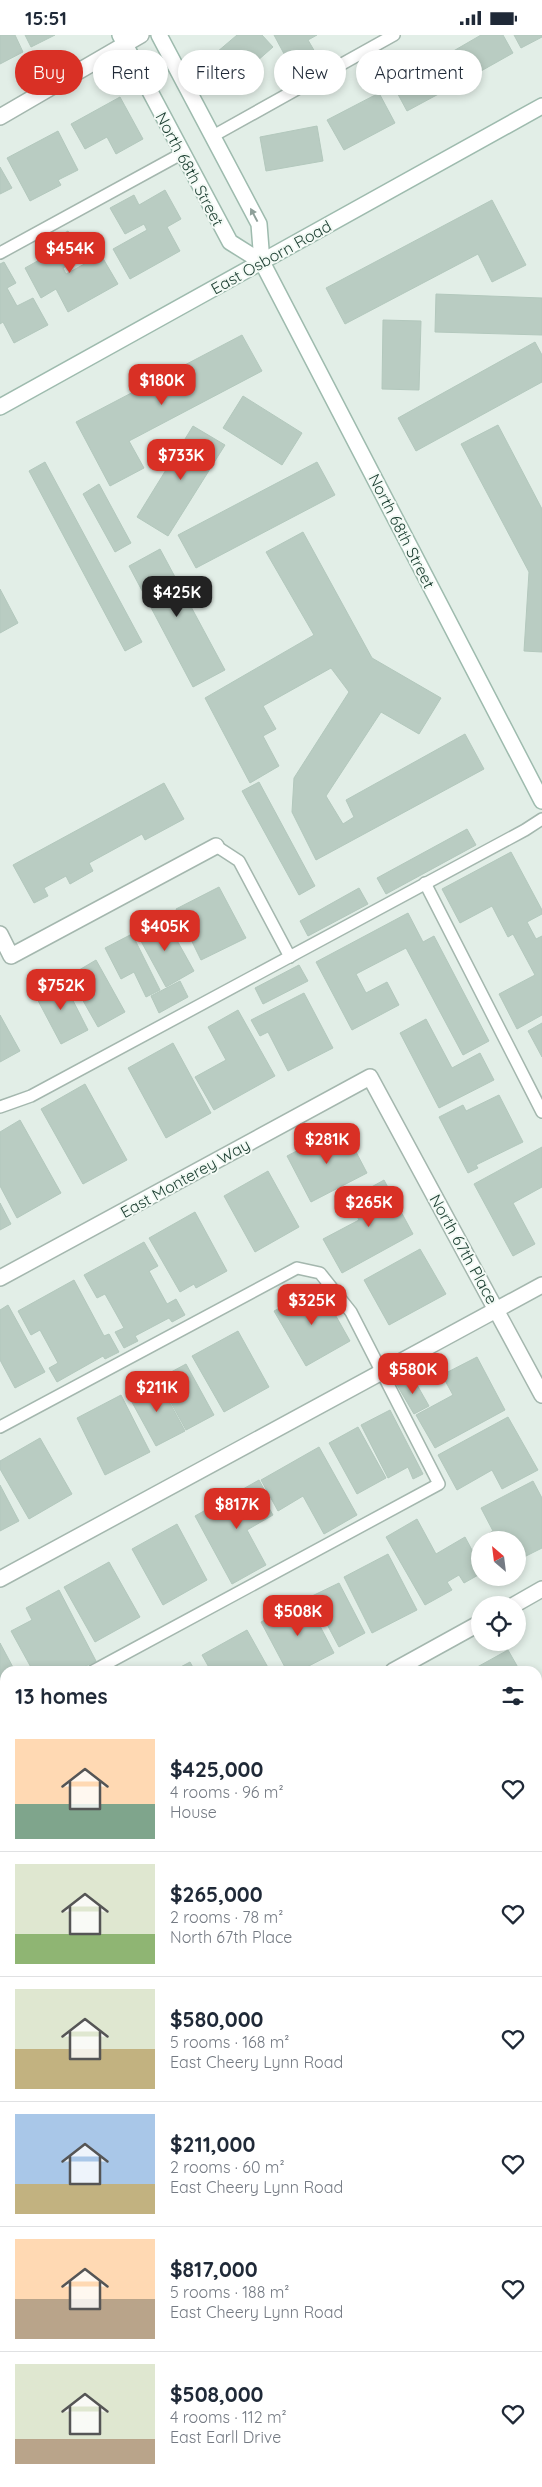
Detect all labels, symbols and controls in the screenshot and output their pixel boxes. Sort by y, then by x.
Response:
text: 15:51 [25,6,67,30]
chip: Buy [15,50,83,95]
chip: Rent [93,50,168,95]
chip: Filters [178,50,264,95]
chip: New [274,50,346,95]
chip: Apartment [356,50,482,95]
street label: North 68th Street [152,109,228,229]
one-way arrow [250,207,258,222]
street label: East Osborn Road [207,216,335,298]
pin: $454K [35,231,105,274]
text: $454K [46,238,94,258]
pin: $180K [127,363,197,406]
text: $180K [140,370,184,390]
pin: $733K [146,439,216,481]
text: $733K [158,445,204,465]
street label: North 68th Street [364,470,440,592]
pin: $425K [142,575,212,618]
text: $425K [153,582,201,602]
pin: $405K [130,909,200,952]
text: $405K [141,916,189,936]
pin: $752K [26,969,96,1011]
text: $752K [37,975,85,995]
pin: $281K [292,1123,362,1165]
text: $281K [305,1129,349,1149]
street label: East Monterey Way [117,1134,253,1222]
pin: $265K [334,1185,404,1228]
street label: North 67th Place [426,1191,502,1307]
text: $265K [345,1192,393,1212]
pin: $325K [277,1283,347,1326]
text: $325K [289,1290,335,1310]
pin: $580K [378,1353,448,1395]
text: $580K [389,1359,437,1379]
pin: $211K [122,1371,192,1413]
text: $211K [136,1377,178,1397]
pin: $817K [202,1487,272,1530]
text: $817K [215,1494,259,1514]
north arrow [471,1531,526,1586]
map controls [471,1531,526,1651]
pin: $508K [263,1595,333,1637]
button: locate [471,1596,526,1651]
text: $508K [274,1601,322,1621]
icon: filters [499,1682,527,1710]
text: 13 homes [15,1683,108,1709]
text: $425,000 [170,1756,263,1782]
icon: home [55,1759,115,1819]
icon: heart [499,1775,527,1803]
text: 4 rooms · 96 m² [170,1782,283,1802]
text: House [170,1802,217,1822]
text: $265,000 [170,1881,263,1907]
icon: home [55,1884,115,1944]
icon: heart [499,1900,527,1928]
text: 2 rooms · 78 m² [170,1907,283,1927]
text: North 67th Place [170,1927,292,1947]
text: $580,000 [170,2006,264,2032]
icon: home [55,2009,115,2069]
icon: heart [499,2025,527,2053]
text: 5 rooms · 168 m² [170,2032,289,2052]
text: East Cheery Lynn Road [170,2052,343,2072]
text: $211,000 [170,2131,255,2157]
icon: home [55,2134,115,2194]
icon: heart [499,2150,527,2178]
text: 2 rooms · 60 m² [170,2157,284,2177]
text: East Cheery Lynn Road [170,2177,343,2197]
text: $817,000 [170,2256,258,2282]
icon: home [55,2259,115,2319]
icon: heart [499,2275,527,2303]
text: 5 rooms · 188 m² [170,2282,289,2302]
text: East Cheery Lynn Road [170,2302,343,2322]
text: $508,000 [170,2381,264,2407]
icon: home [55,2384,115,2444]
icon: heart [499,2400,527,2428]
text: 4 rooms · 112 m² [170,2407,287,2427]
text: East Earll Drive [170,2427,281,2447]

